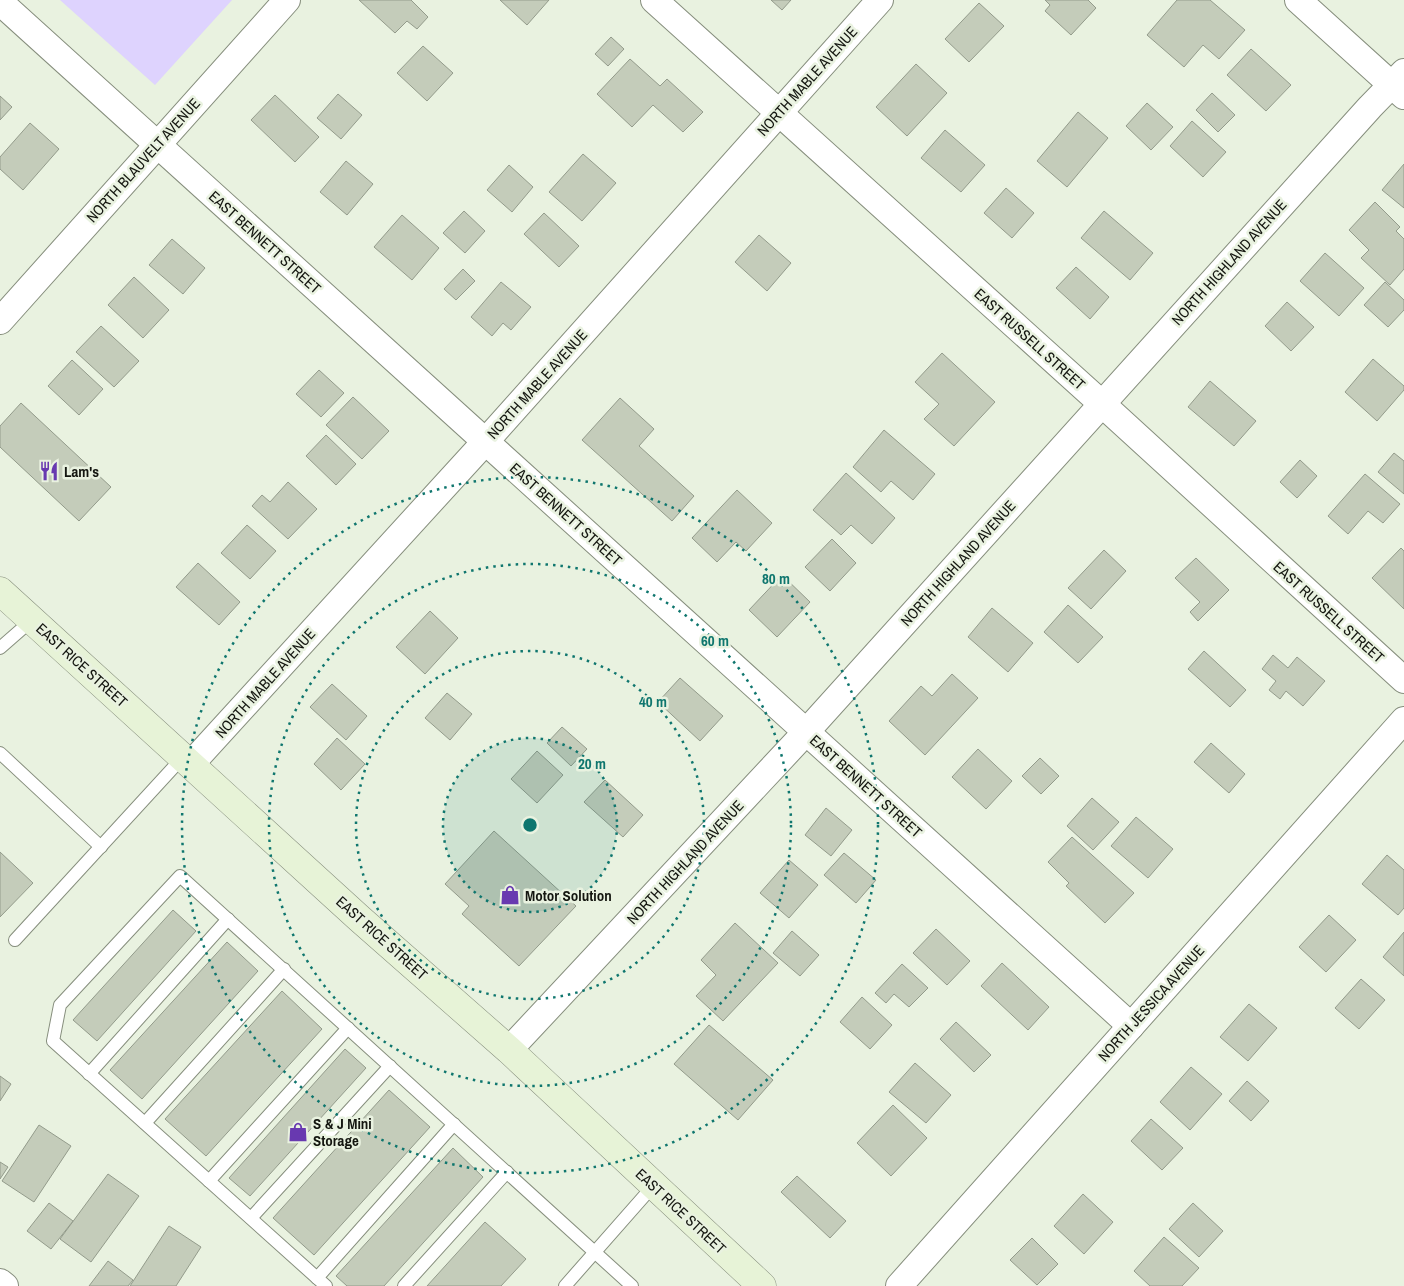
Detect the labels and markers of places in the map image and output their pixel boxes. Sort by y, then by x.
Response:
restaurant icon: Lam's [38,460,60,482]
place label: Lam's [64,461,99,482]
centre of rings [521,816,539,834]
shop icon: Motor Solution [499,884,521,906]
place label: Motor Solution [525,885,612,906]
place label: S & J Mini Storage [313,1113,372,1151]
shop icon: S & J Mini Storage [287,1121,309,1143]

